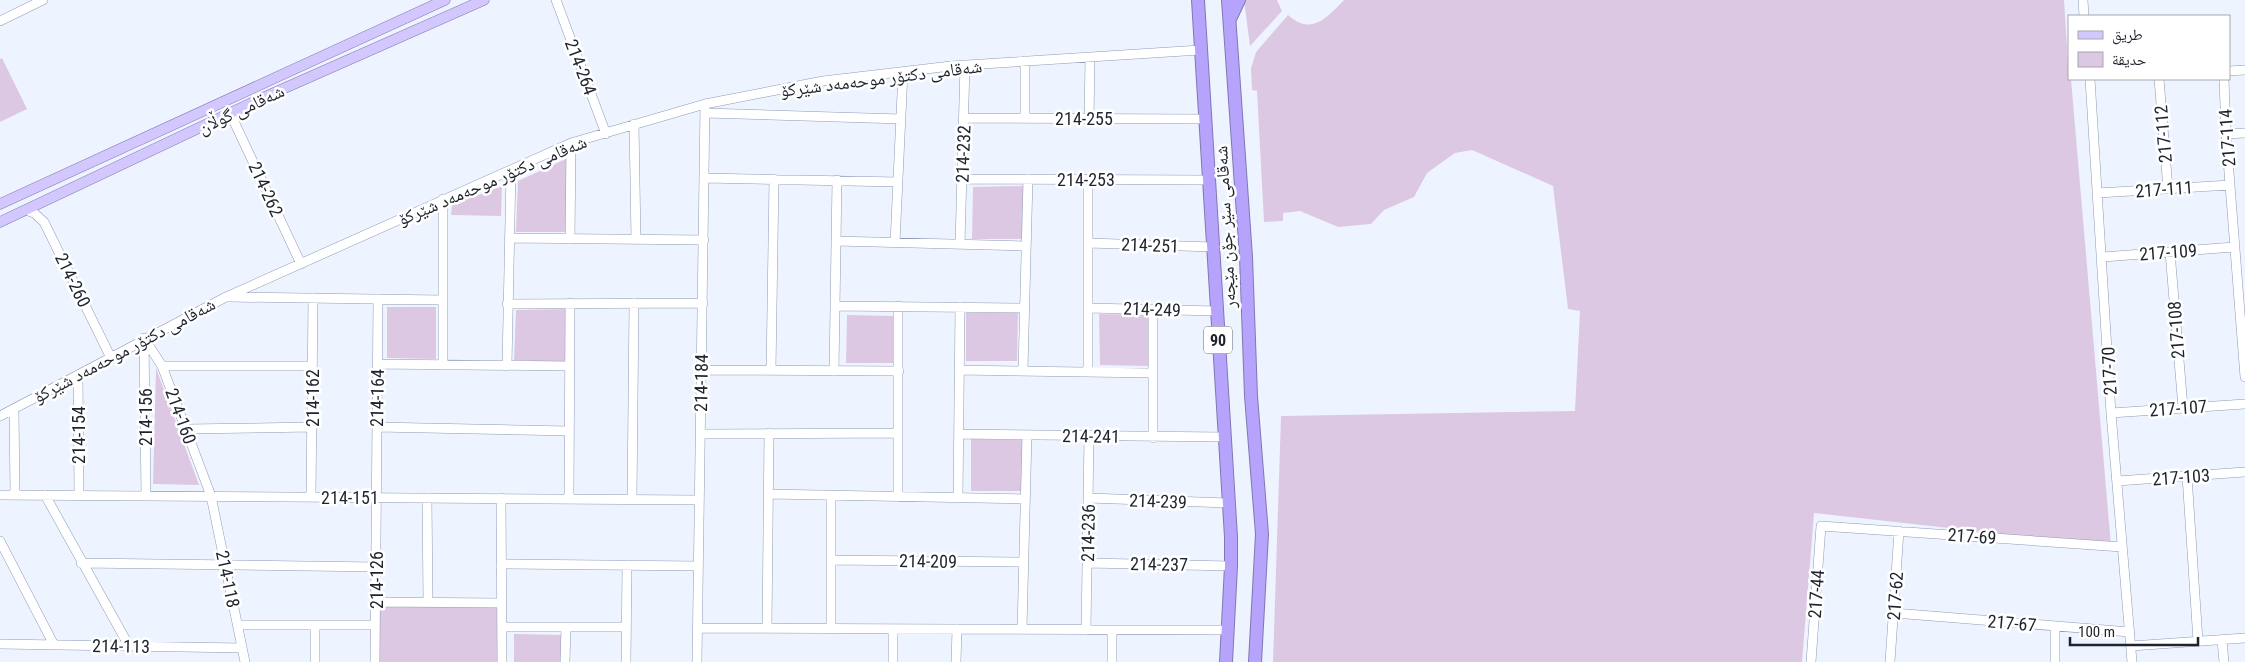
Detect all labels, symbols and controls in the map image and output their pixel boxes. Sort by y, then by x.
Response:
legend [2068,15,2230,80]
text: طريق [2112,26,2143,45]
street label: 214-264 [561,36,601,98]
text: حديقة [2112,51,2147,69]
street label: شەقامی دکتۆر موحەمەد شێرکۆ [779,55,983,102]
street label: شەقامی گوڵان [194,79,288,139]
street label: 217-112 [2150,104,2176,164]
street label: 214-255 [1055,108,1113,129]
street label: 217-114 [2215,108,2239,168]
street label: 214-232 [951,125,975,183]
street label: شەقامی دکتۆر موحەمەد شێرکۆ [394,131,590,230]
street label: شەقامی سێر جۆن مێجەر [1210,145,1241,310]
street label: 214-262 [244,158,288,220]
street label: 214-253 [1057,169,1115,190]
street label: 217-111 [2134,177,2194,201]
street label: 214-251 [1121,233,1179,257]
street label: 217-109 [2138,240,2198,264]
street label: 214-260 [51,249,95,311]
street label: شەقامی دکتۆر موحەمەد شێرکۆ [29,293,219,408]
street label: 214-249 [1123,297,1181,321]
street label: 217-108 [2164,300,2188,360]
road number: 90 [1204,326,1232,354]
street label: 217-70 [2097,346,2121,396]
street label: 214-184 [690,354,712,412]
street label: 214-162 [302,369,323,427]
street label: 214-164 [366,369,388,427]
street label: 214-160 [161,385,201,447]
street label: 214-156 [135,388,156,446]
street label: 217-107 [2148,396,2208,420]
street label: 214-154 [68,406,89,464]
street label: 214-241 [1062,425,1120,447]
street label: 217-103 [2151,465,2211,489]
street label: 214-151 [321,487,379,508]
street label: 214-239 [1129,489,1187,513]
street label: 214-236 [1077,504,1099,562]
street label: 217-69 [1947,524,1997,548]
street label: 214-118 [212,549,244,609]
street label: 214-209 [899,550,957,572]
street label: 214-126 [366,551,387,609]
street label: 214-237 [1130,553,1188,575]
street label: 217-44 [1804,569,1828,619]
street label: 217-62 [1883,571,1907,621]
street label: 217-67 [1987,610,2037,636]
scale bar [2070,614,2198,646]
text: 100 m [2078,623,2115,641]
street label: 214-113 [92,635,150,657]

